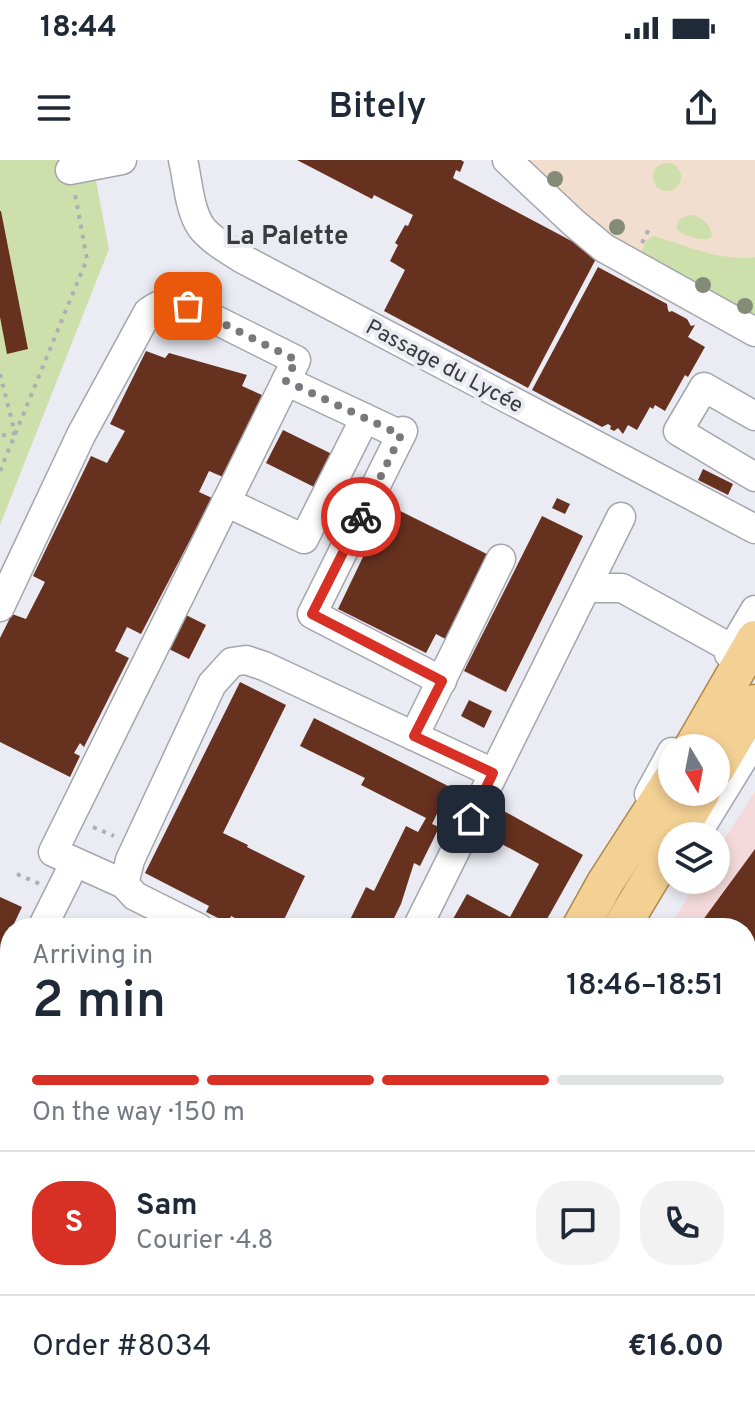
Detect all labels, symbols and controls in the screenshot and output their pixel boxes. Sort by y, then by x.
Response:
text: 18:44 [40,10,117,47]
text: Bitely [329,85,426,131]
icon: menu [32,86,76,130]
icon: share [679,86,723,130]
district label: La Palette [225,221,349,254]
pin [154,272,222,340]
icon: bag [166,284,210,328]
street label: Passage du Lycée [361,314,527,420]
courier [321,477,401,557]
icon: bike [339,495,383,539]
north arrow [658,734,730,806]
map controls [658,734,730,894]
pin [437,785,505,853]
icon: home [449,797,493,841]
button: layers [658,822,730,894]
text: Arriving in [32,940,153,973]
text: 18:46–18:51 [566,968,724,1005]
text: 2 min [32,970,166,1036]
text: On the way · 150 m [32,1097,245,1130]
button: chat [536,1181,620,1265]
button: phone [640,1181,724,1265]
text: Sam [136,1188,198,1225]
text: S [65,1205,83,1242]
text: Courier · 4.8 [136,1225,273,1258]
text: Order #8034 [32,1329,211,1366]
text: €16.00 [628,1329,724,1366]

